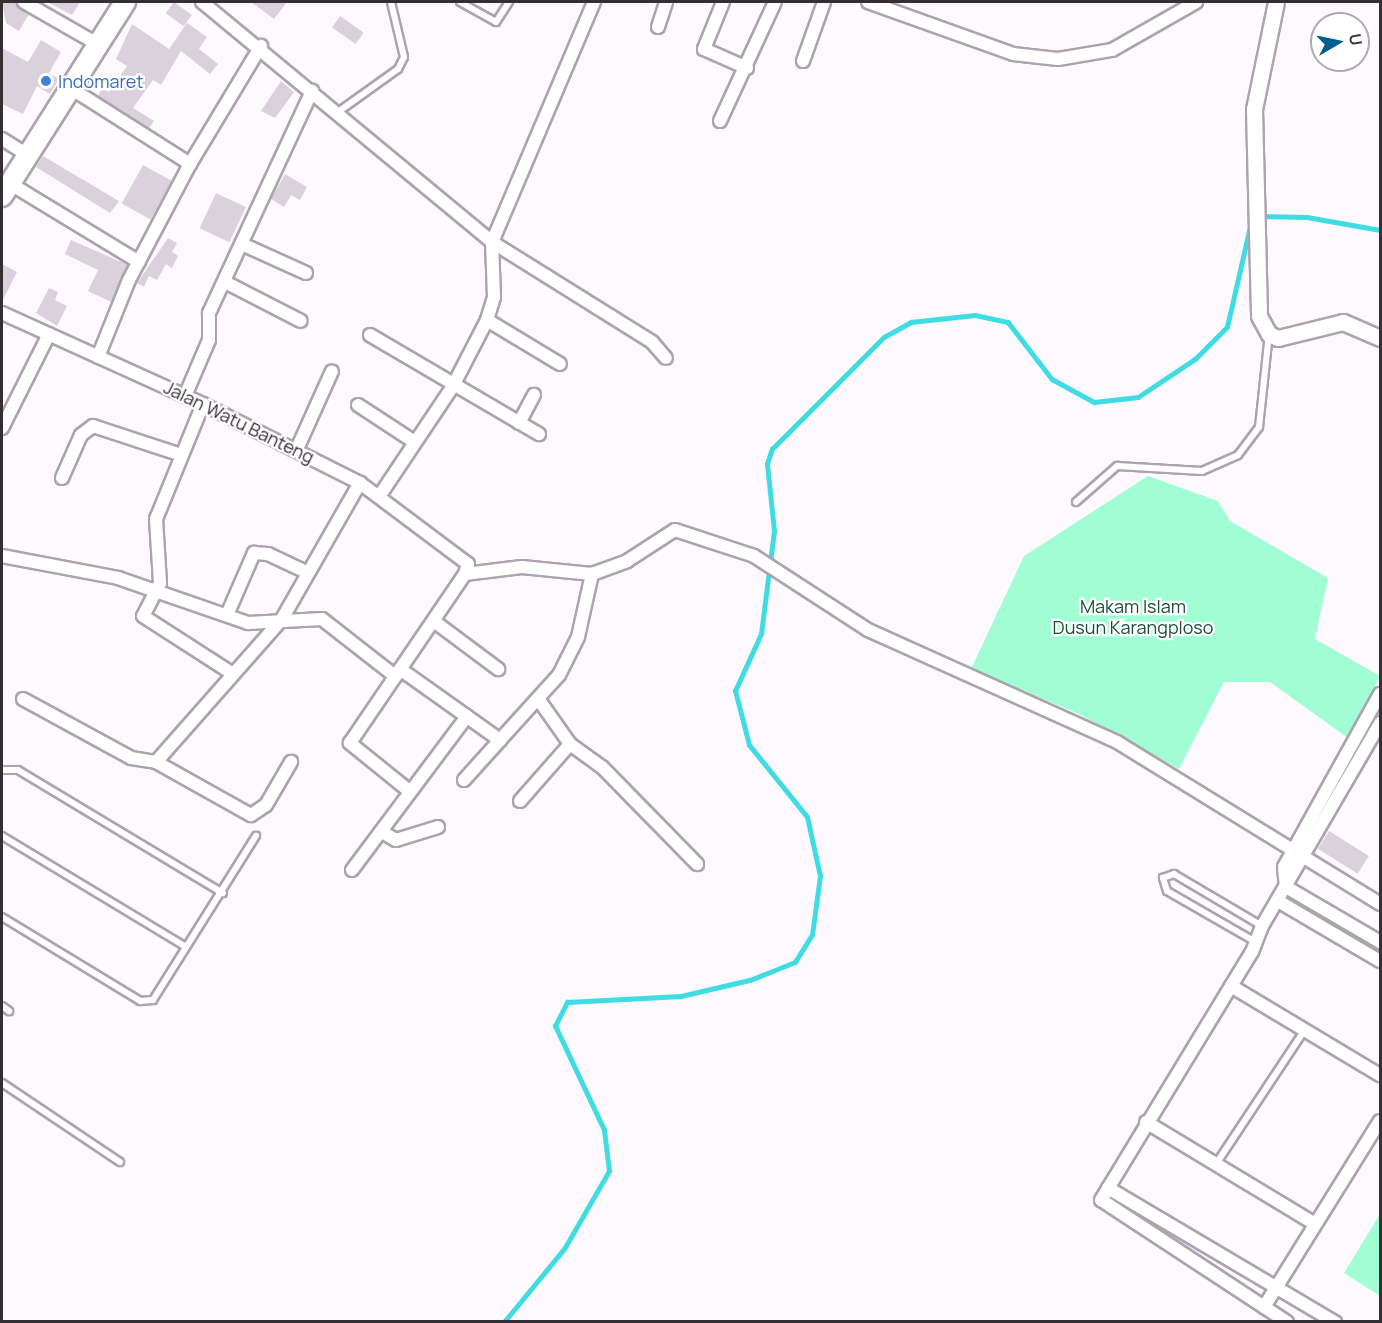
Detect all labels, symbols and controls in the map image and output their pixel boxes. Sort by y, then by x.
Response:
north arrow [1310,12,1370,72]
text: U [1344,32,1368,47]
place label: Indomaret [58,70,143,92]
marker: Indomaret [39,74,53,88]
street label: Jalan Watu Banteng [160,376,318,468]
park label: Makam Islam Dusun Karangploso [1053,596,1213,638]

